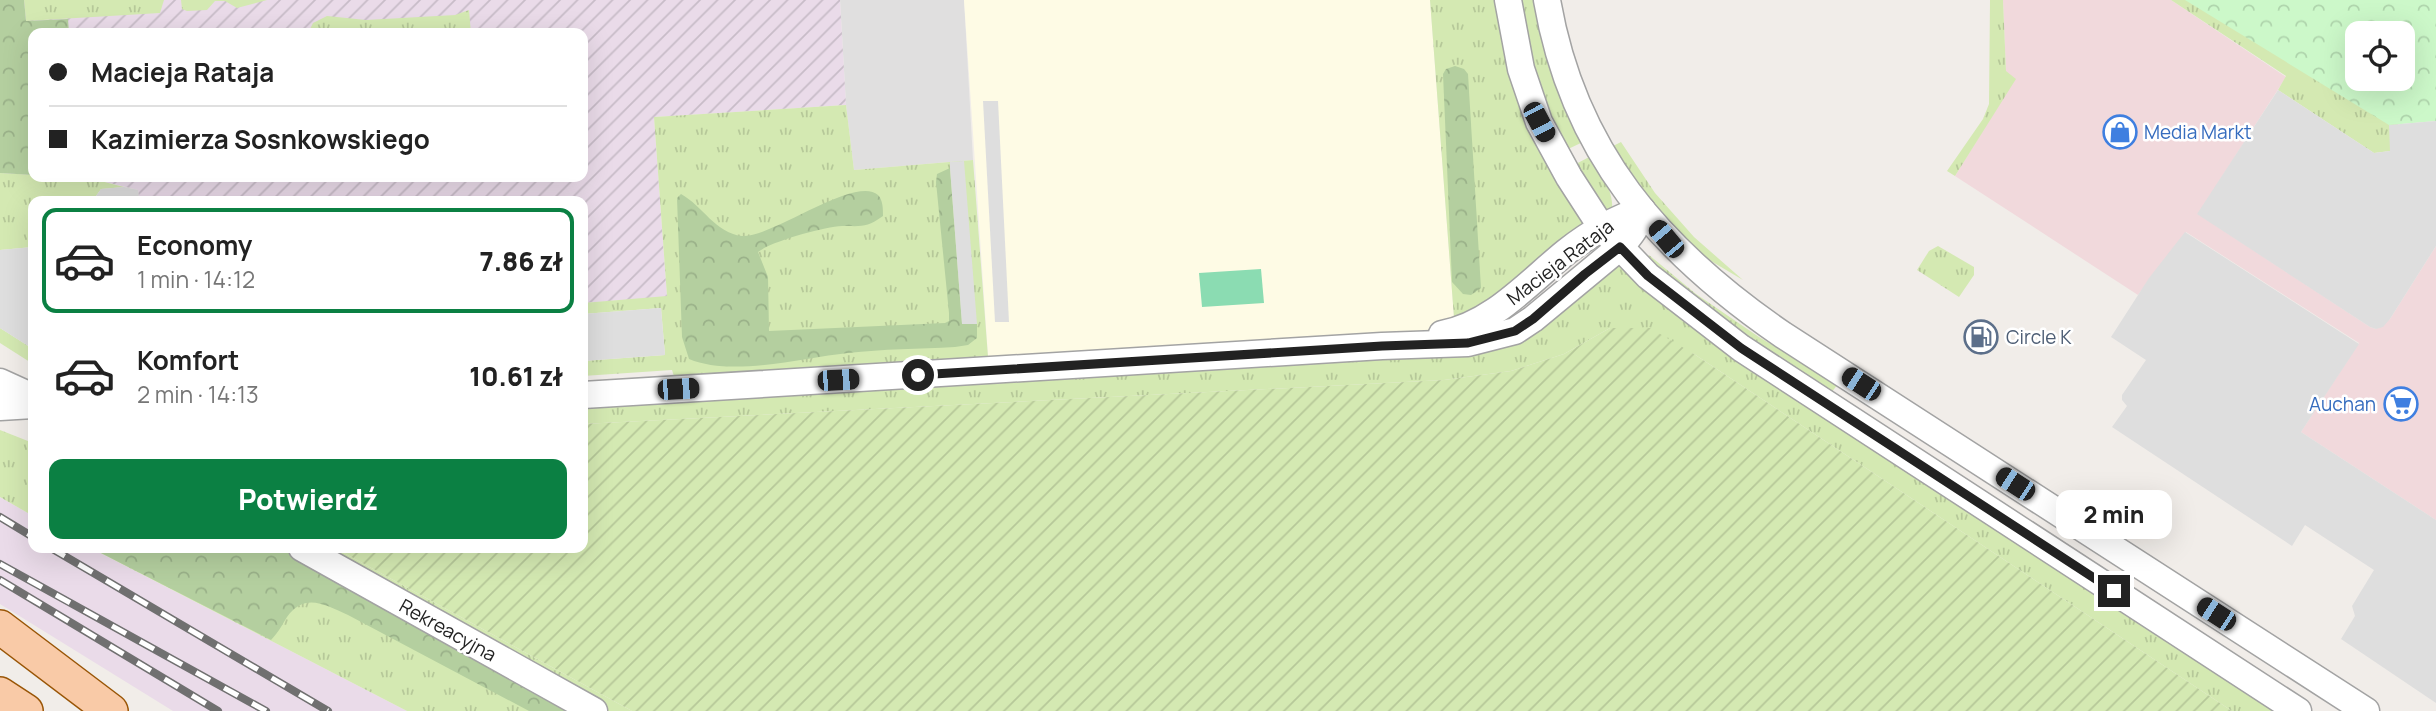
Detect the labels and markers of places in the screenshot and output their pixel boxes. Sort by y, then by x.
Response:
shop icon: Media Markt [2101,113,2139,151]
place label: Media Markt [2144,119,2252,145]
fuel station icon: Circle K [1962,318,2000,356]
place label: Circle K [2006,324,2072,350]
supermarket icon: Auchan [2382,385,2420,423]
place label: Auchan [2309,391,2376,417]

